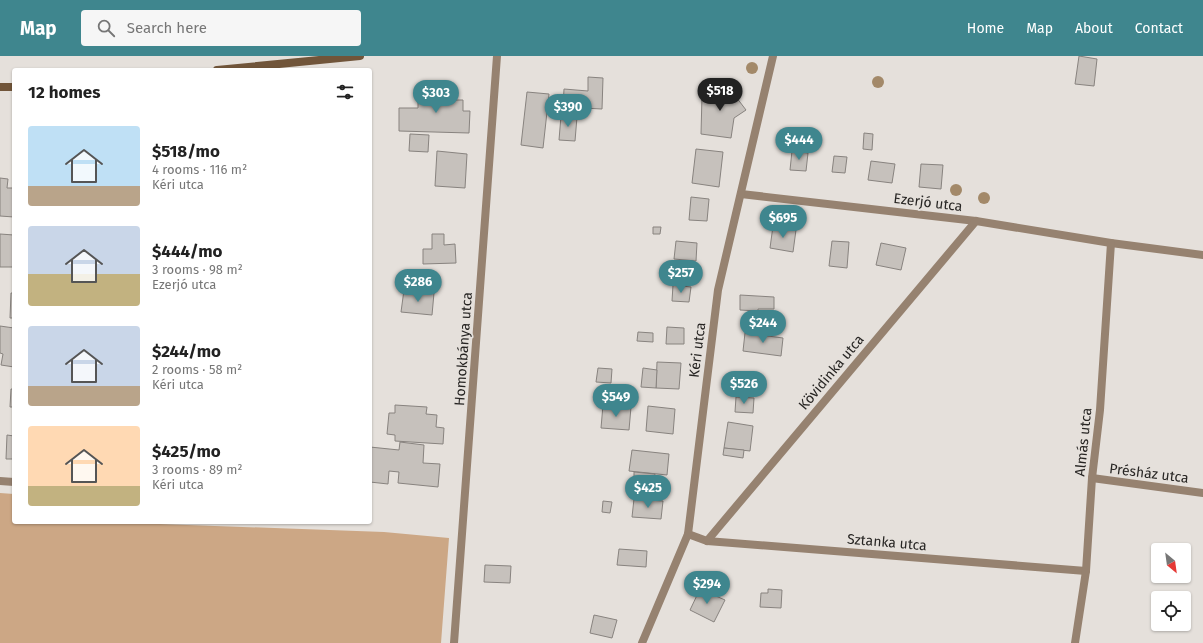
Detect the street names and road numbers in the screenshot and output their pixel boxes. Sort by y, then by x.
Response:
street label: Ezerjó utca [892,190,963,215]
street label: Homokbánya utca [451,292,476,407]
street label: Kéri utca [686,321,709,379]
street label: Kövidinka utca [795,331,868,413]
street label: Almás utca [1071,407,1096,477]
street label: Présház utca [1108,460,1190,487]
street label: Sztanka utca [846,531,927,554]

